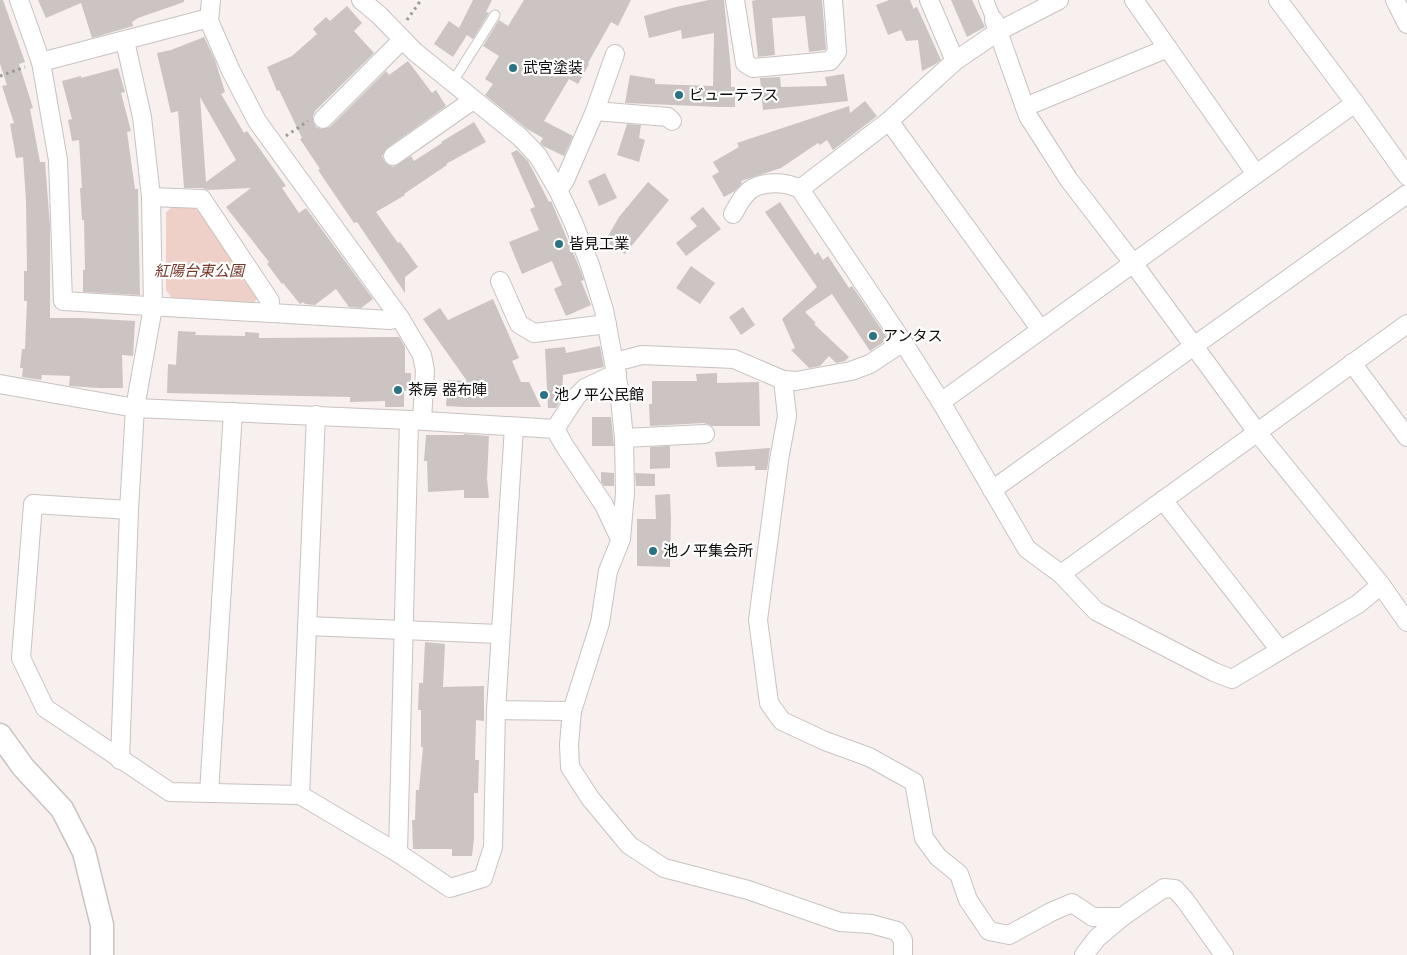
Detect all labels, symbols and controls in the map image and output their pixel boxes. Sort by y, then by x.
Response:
place label: 武宮塗装 [523,58,583,77]
marker: 武宮塗装 [507,62,519,74]
place label: ビューテラス [689,85,779,104]
marker: ビューテラス [673,89,685,101]
place label: 皆見工業 [569,234,629,253]
marker: 皆見工業 [553,238,565,250]
park label: 紅陽台東公園 [154,261,246,280]
place label: アンタス [883,326,942,345]
marker: アンタス [867,330,879,342]
place label: 茶房 器布陣 [408,380,487,399]
marker: 茶房 器布陣 [392,384,404,396]
place label: 池ノ平公民館 [554,385,644,404]
marker: 池ノ平公民館 [538,389,550,401]
place label: 池ノ平集会所 [663,541,753,560]
marker: 池ノ平集会所 [647,545,659,557]

